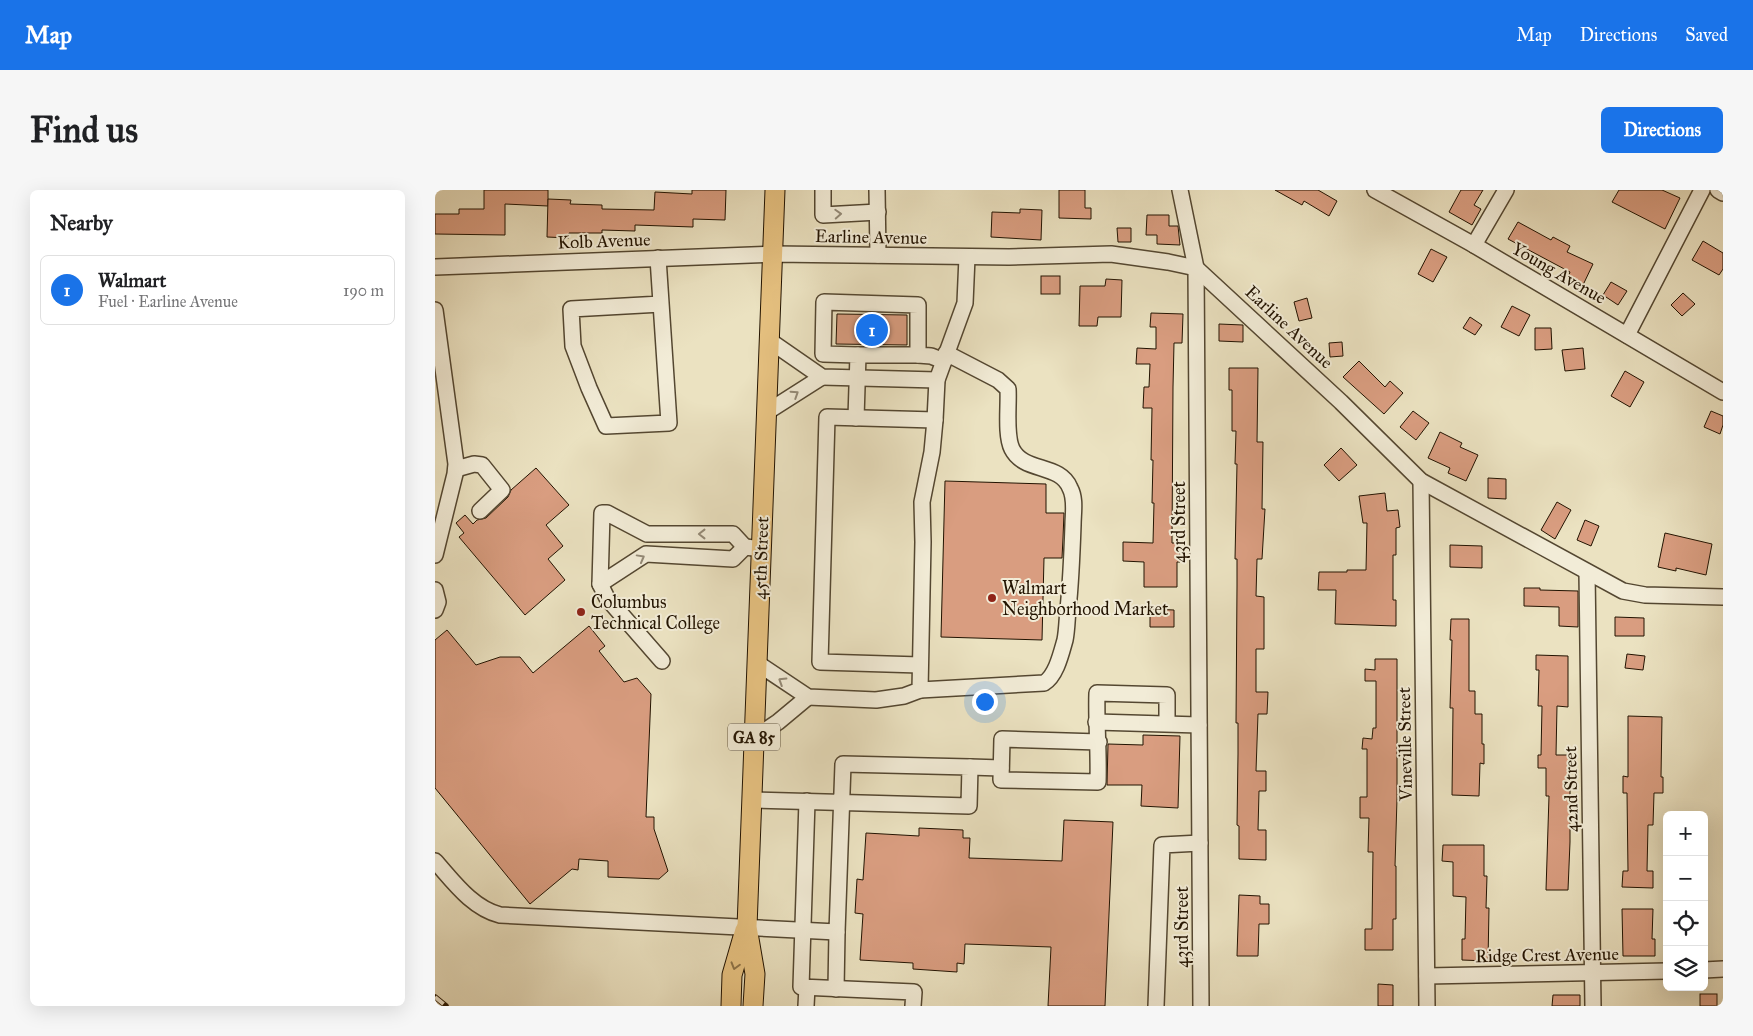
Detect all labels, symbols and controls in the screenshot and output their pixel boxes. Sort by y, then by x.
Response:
text: Map [25,20,72,50]
text: Map [1516,24,1552,46]
text: Directions [1580,24,1657,46]
text: Saved [1685,24,1728,46]
button: Directions [1601,107,1723,153]
text: Find us [30,109,138,152]
one-way arrow [834,209,842,219]
text: Nearby [50,210,113,236]
street label: Earline Avenue [815,225,927,249]
street label: Kolb Avenue [557,228,651,254]
street label: Young Avenue [1508,237,1610,310]
text: Walmart [98,269,166,292]
text: 1 [64,281,70,300]
text: 190 m [343,281,384,300]
street label: Earline Avenue [1240,281,1338,373]
text: Fuel · Earline Avenue [98,292,238,311]
pin: 1 [856,311,888,349]
one-way arrow [789,391,798,401]
street label: 43rd Street [1168,481,1190,563]
street label: 45th Street [749,515,773,600]
one-way arrow [698,529,706,539]
one-way arrow [635,555,644,565]
place label: Walmart Neighborhood Market [1002,577,1169,621]
place label: Columbus Technical College [591,591,720,635]
marker: Walmart Neighborhood Market [986,592,998,604]
marker: Columbus Technical College [575,606,587,618]
one-way arrow [779,677,788,687]
street label: Vineville Street [1393,686,1417,802]
your location [972,689,998,715]
road number: GA 85 [728,724,780,750]
street label: 42nd Street [1559,745,1583,832]
map controls [1663,811,1708,991]
button: + [1663,811,1708,856]
button: − [1663,856,1708,901]
street label: 43rd Street [1171,886,1193,968]
button: locate [1663,901,1708,946]
street label: Ridge Crest Avenue [1475,943,1619,968]
button: layers [1663,946,1708,991]
one-way arrow [731,961,741,969]

